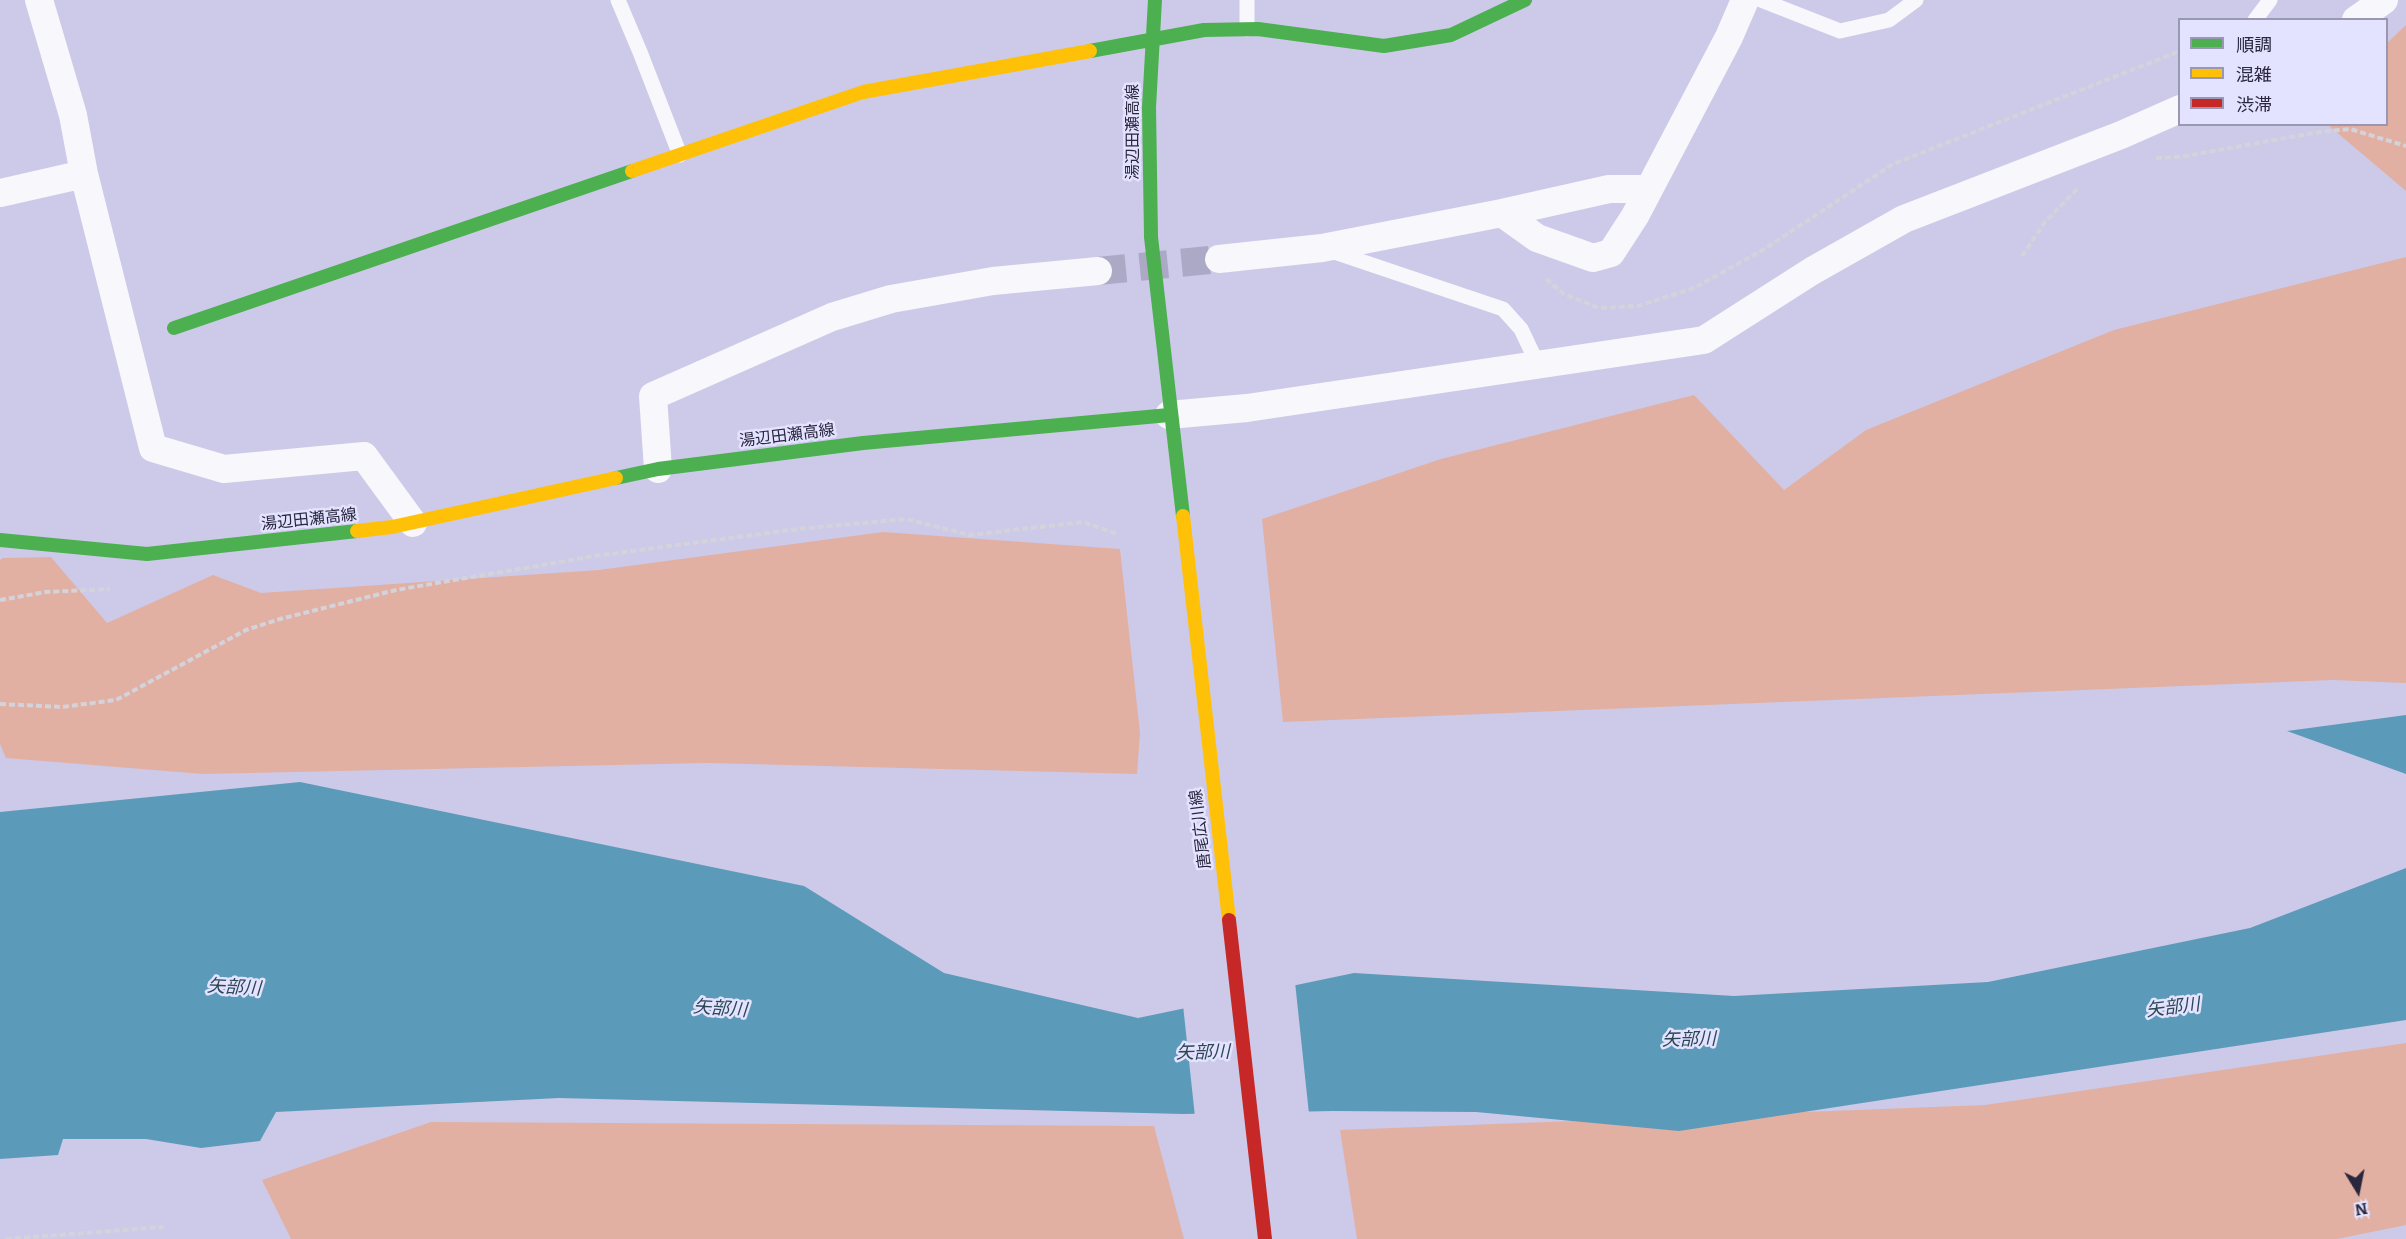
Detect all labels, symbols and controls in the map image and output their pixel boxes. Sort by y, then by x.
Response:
legend [2178,18,2388,126]
text: 順調 [2236,34,2272,56]
text: 混雑 [2236,64,2272,86]
street label: 湯辺田瀬高線 [1124,84,1144,180]
text: 渋滞 [2236,94,2272,116]
street label: 湯辺田瀬高線 [738,421,836,451]
street label: 湯辺田瀬高線 [260,505,358,535]
street label: 唐尾広川線 [1187,788,1215,870]
water label: 矢部川 [206,976,262,1000]
water label: 矢部川 [2145,994,2201,1022]
water label: 矢部川 [692,996,748,1022]
water label: 矢部川 [1662,1029,1716,1051]
water label: 矢部川 [1176,1042,1230,1064]
north arrow [2328,1161,2388,1221]
text: N [2353,1199,2369,1220]

